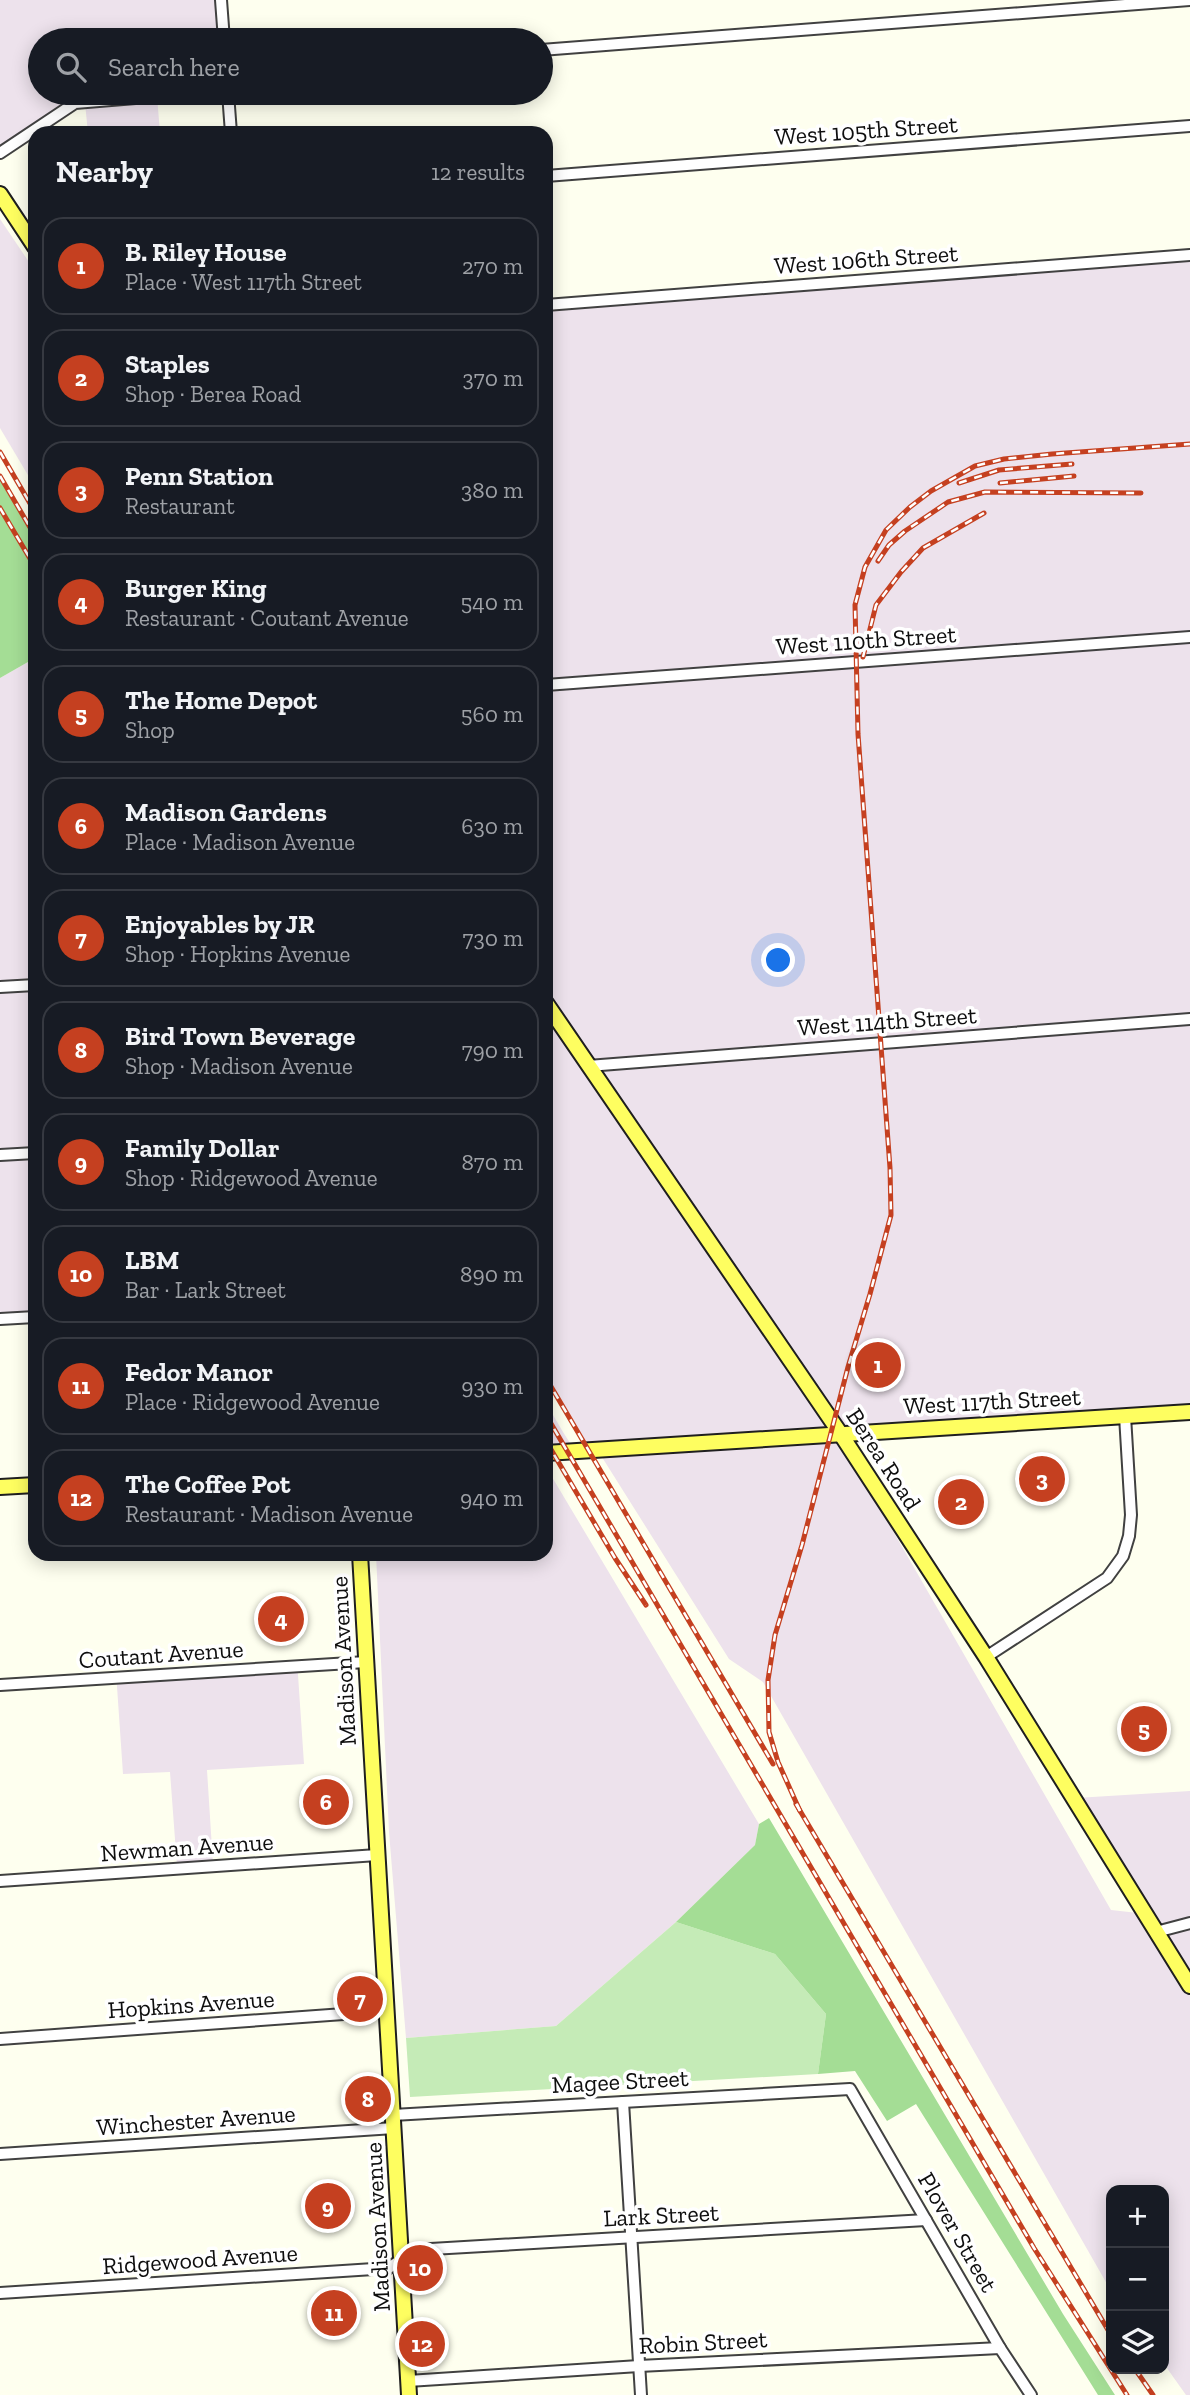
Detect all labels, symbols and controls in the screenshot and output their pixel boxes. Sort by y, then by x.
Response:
search box [28,28,553,105]
icon: search [52,48,90,86]
text: Search here [108,51,240,83]
street label: West 105th Street [773,109,959,151]
text: Nearby [56,154,153,190]
text: 12 results [431,158,525,186]
text: B. Riley House [125,236,287,268]
street label: West 106th Street [773,238,959,280]
text: 1 [76,252,86,280]
text: 270 m [462,252,523,280]
text: Place · West 117th Street [125,268,362,296]
text: Staples [125,348,210,380]
text: 2 [75,364,87,392]
text: 370 m [463,364,523,392]
text: Shop · Berea Road [125,380,301,408]
text: Penn Station [125,460,273,492]
text: 3 [75,476,87,504]
text: 380 m [461,476,523,504]
text: Restaurant [125,492,235,520]
text: Burger King [125,572,267,604]
text: 4 [74,588,88,616]
text: 540 m [461,588,523,616]
text: Restaurant · Coutant Avenue [125,604,409,632]
street label: West 110th Street [775,619,957,661]
text: The Home Depot [125,684,317,716]
text: 5 [75,700,87,728]
text: 560 m [461,700,523,728]
text: Shop [125,716,175,744]
text: Madison Gardens [125,796,327,828]
text: 6 [75,812,87,840]
text: 630 m [461,812,523,840]
text: Place · Madison Avenue [125,828,355,856]
text: Enjoyables by JR [125,908,315,940]
text: 7 [75,924,87,952]
text: 730 m [463,924,523,952]
text: Shop · Hopkins Avenue [125,940,350,968]
your location [761,943,795,977]
street label: West 114th Street [796,1000,978,1042]
text: Bird Town Beverage [125,1020,355,1052]
text: 8 [75,1036,87,1064]
text: 790 m [462,1036,523,1064]
text: Shop · Madison Avenue [125,1052,353,1080]
text: Family Dollar [125,1132,279,1164]
text: 9 [75,1148,87,1176]
text: 870 m [461,1148,523,1176]
text: Shop · Ridgewood Avenue [125,1164,378,1192]
text: LBM [125,1244,179,1276]
text: 10 [70,1260,92,1288]
text: 890 m [460,1260,523,1288]
text: Bar · Lark Street [125,1276,286,1304]
pin: 1 [855,1339,901,1391]
text: Fedor Manor [125,1356,273,1388]
text: 11 [72,1372,90,1400]
text: 930 m [461,1372,523,1400]
street label: West 117th Street [903,1382,1082,1420]
text: Place · Ridgewood Avenue [125,1388,380,1416]
street label: Berea Road [840,1403,928,1515]
pin: 3 [1019,1453,1065,1505]
text: The Coffee Pot [125,1468,290,1500]
pin: 2 [938,1476,984,1528]
text: 12 [70,1484,92,1512]
text: 940 m [460,1484,523,1512]
text: Restaurant · Madison Avenue [125,1500,413,1528]
street label: Madison Avenue [324,1575,362,1747]
pin: 4 [258,1593,304,1645]
street label: Coutant Avenue [78,1634,244,1674]
pin: 5 [1121,1703,1167,1755]
pin: 6 [303,1776,349,1828]
street label: Newman Avenue [99,1826,275,1868]
pin: 7 [337,1973,383,2025]
street label: Hopkins Avenue [107,1984,275,2024]
street label: Magee Street [551,2063,689,2099]
pin: 8 [345,2073,391,2125]
street label: Winchester Avenue [96,2099,296,2141]
street label: Madison Avenue [358,2141,396,2313]
street label: Plover Street [912,2167,1004,2297]
pin: 9 [305,2180,351,2232]
map controls [1106,2185,1169,2374]
button: + [1106,2185,1169,2248]
street label: Lark Street [602,2197,720,2233]
street label: Ridgewood Avenue [101,2238,299,2280]
pin: 10 [397,2242,443,2294]
button: − [1106,2248,1169,2311]
pin: 11 [311,2287,357,2339]
button: layers [1106,2311,1169,2374]
pin: 12 [399,2318,445,2370]
street label: Robin Street [638,2324,768,2360]

